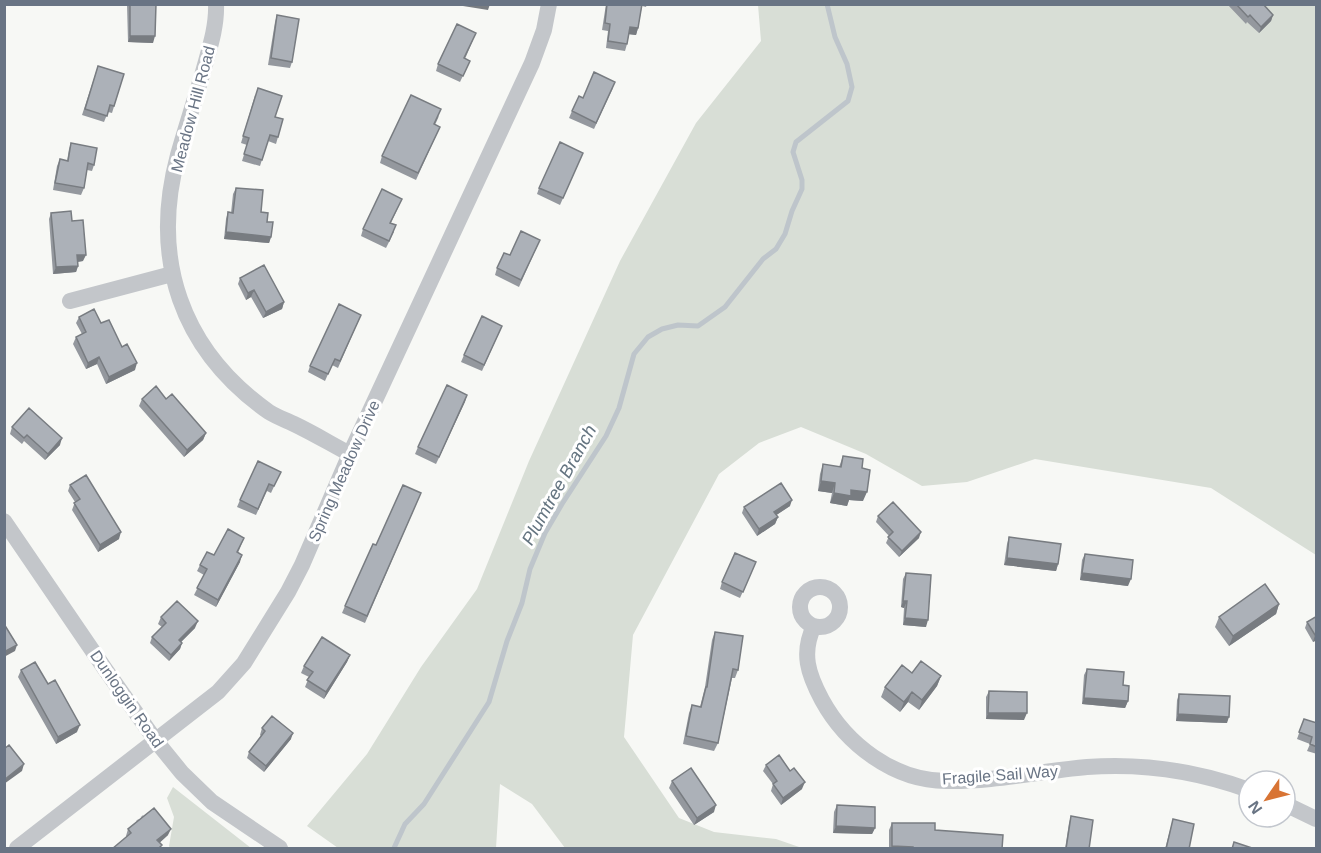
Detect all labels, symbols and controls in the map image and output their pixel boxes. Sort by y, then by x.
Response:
street label: Meadow Hill Road [168,44,218,174]
street label: Spring Meadow Drive [305,398,383,544]
water label: Plumtree Branch [518,422,600,548]
street label: Dunloggin Road [87,647,167,751]
street label: Fragile Sail Way [942,762,1058,788]
north arrow [1237,769,1297,829]
text: N [1245,798,1265,817]

